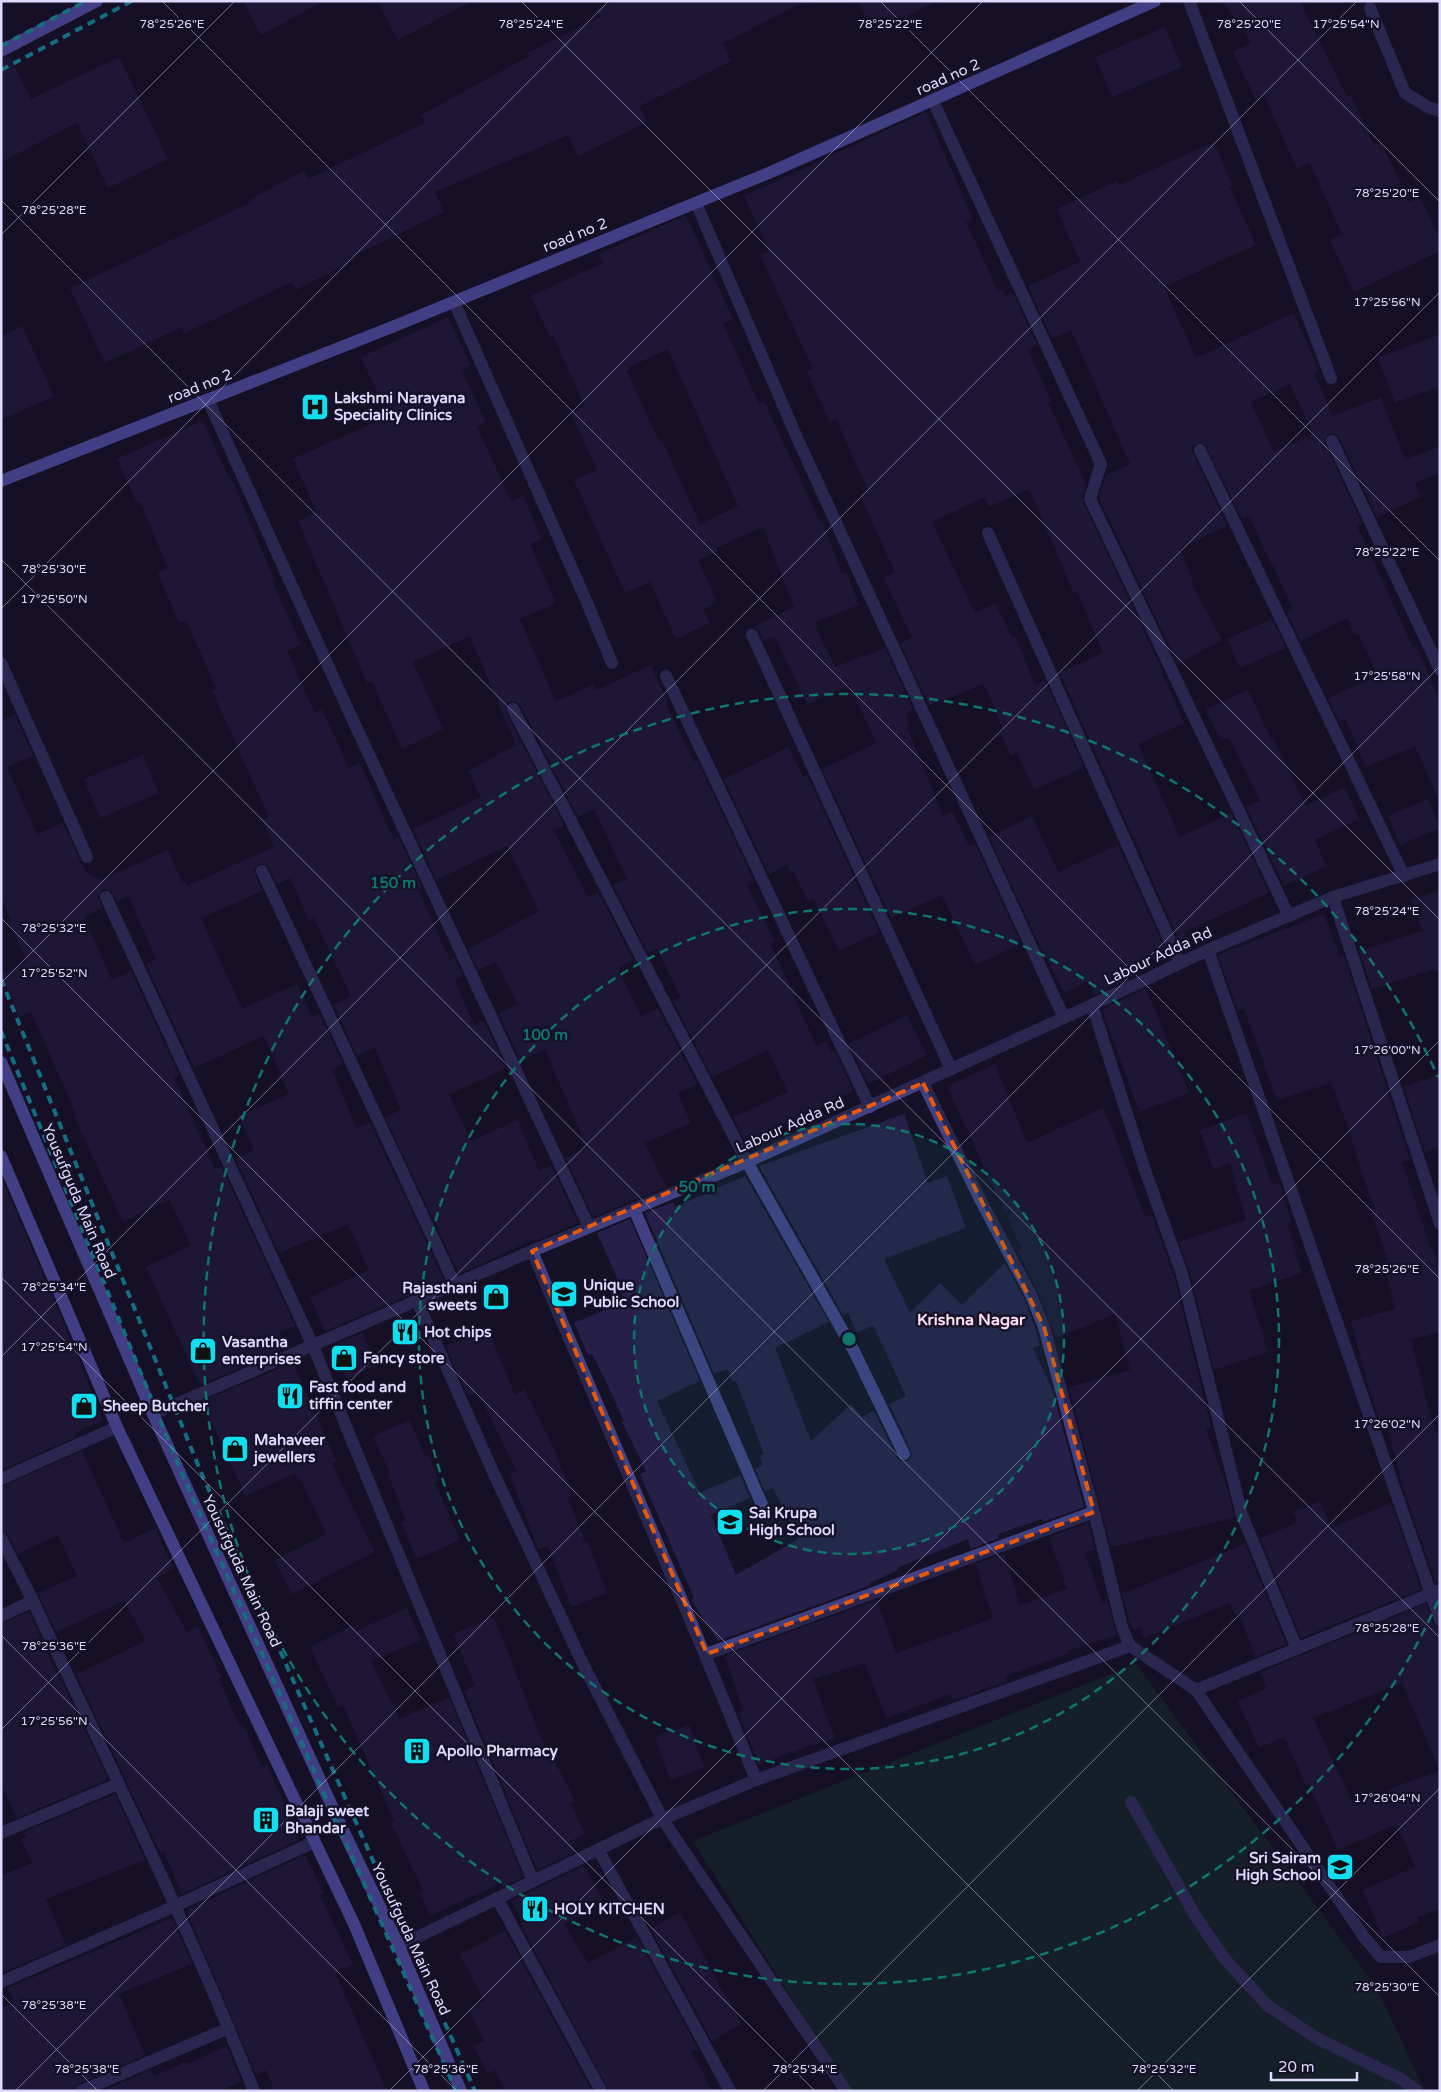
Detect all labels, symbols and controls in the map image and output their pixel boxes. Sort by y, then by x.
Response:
text: 78°25'26"E [139,17,205,31]
text: 78°25'24"E [498,17,564,31]
text: 78°25'22"E [857,17,923,31]
text: 78°25'20"E [1216,17,1282,31]
text: 17°25'54"N [1312,17,1380,31]
street label: road no 2 [913,55,983,99]
text: 78°25'20"E [1354,186,1420,200]
text: 78°25'28"E [21,203,87,217]
street label: road no 2 [540,214,610,256]
text: 17°25'56"N [1353,295,1421,309]
street label: road no 2 [165,365,235,407]
place label: Lakshmi Narayana Speciality Clinics [334,389,465,425]
hospital icon: Lakshmi Narayana Speciality Clinics [300,392,330,422]
text: 78°25'22"E [1354,545,1420,559]
text: 78°25'30"E [21,562,87,576]
text: 17°25'50"N [20,592,88,606]
text: 17°25'58"N [1353,669,1421,683]
text: 150 m [370,874,416,892]
text: 78°25'24"E [1354,904,1420,918]
text: 78°25'32"E [21,921,87,935]
street label: Labour Adda Rd [1101,923,1215,989]
text: 17°25'52"N [20,966,88,980]
text: 100 m [522,1026,568,1044]
text: 17°26'00"N [1353,1043,1421,1057]
street label: Labour Adda Rd [733,1093,847,1157]
street label: Yousufguda Main Road [38,1121,120,1281]
text: 50 m [679,1178,715,1196]
text: 78°25'26"E [1354,1262,1420,1276]
place label: Unique Public School [583,1276,679,1311]
place label: Rajasthani sweets [402,1279,477,1314]
school or university icon: Unique Public School [549,1279,579,1309]
text: 78°25'34"E [21,1280,87,1294]
shop icon: Rajasthani sweets [481,1282,511,1312]
district label: Krishna Nagar [917,1310,1026,1330]
restaurant icon: Hot chips [390,1317,420,1347]
place label: Hot chips [424,1323,491,1342]
centre of rings [840,1330,858,1348]
place label: Vasantha enterprises [222,1333,301,1369]
shop icon: Vasantha enterprises [188,1336,218,1366]
text: 17°25'54"N [20,1340,88,1354]
shop icon: Fancy store [329,1343,359,1373]
place label: Fancy store [363,1349,445,1368]
place label: Fast food and tiffin center [308,1378,406,1413]
restaurant icon: Fast food and tiffin center [275,1381,305,1411]
shop icon: Sheep Butcher [69,1391,99,1421]
place label: Sheep Butcher [103,1397,208,1416]
text: 17°26'02"N [1353,1417,1421,1431]
place label: Mahaveer jewellers [253,1431,325,1467]
shop icon: Mahaveer jewellers [220,1434,250,1464]
street label: Yousufguda Main Road [199,1492,285,1650]
place label: Sai Krupa High School [749,1504,835,1540]
school or university icon: Sai Krupa High School [715,1507,745,1537]
text: 78°25'28"E [1354,1621,1420,1635]
text: 78°25'36"E [21,1639,87,1653]
text: 17°25'56"N [20,1714,88,1728]
building icon: Apollo Pharmacy [402,1736,432,1766]
place label: Apollo Pharmacy [436,1742,558,1761]
text: 17°26'04"N [1353,1791,1421,1805]
place label: Balaji sweet Bhandar [285,1802,369,1837]
building icon: Balaji sweet Bhandar [251,1805,281,1835]
place label: Sri Sairam High School [1235,1849,1321,1885]
school or university icon: Sri Sairam High School [1325,1852,1355,1882]
street label: Yousufguda Main Road [368,1860,454,2018]
restaurant icon: HOLY KITCHEN [520,1894,550,1924]
place label: HOLY KITCHEN [554,1900,665,1918]
text: 78°25'30"E [1354,1980,1420,1994]
text: 78°25'38"E [21,1998,87,2012]
scale bar [1271,2050,1357,2082]
text: 20 m [1278,2058,1315,2076]
text: 78°25'38"E [54,2062,120,2076]
text: 78°25'36"E [413,2062,479,2076]
text: 78°25'34"E [772,2062,838,2076]
text: 78°25'32"E [1131,2062,1197,2076]

